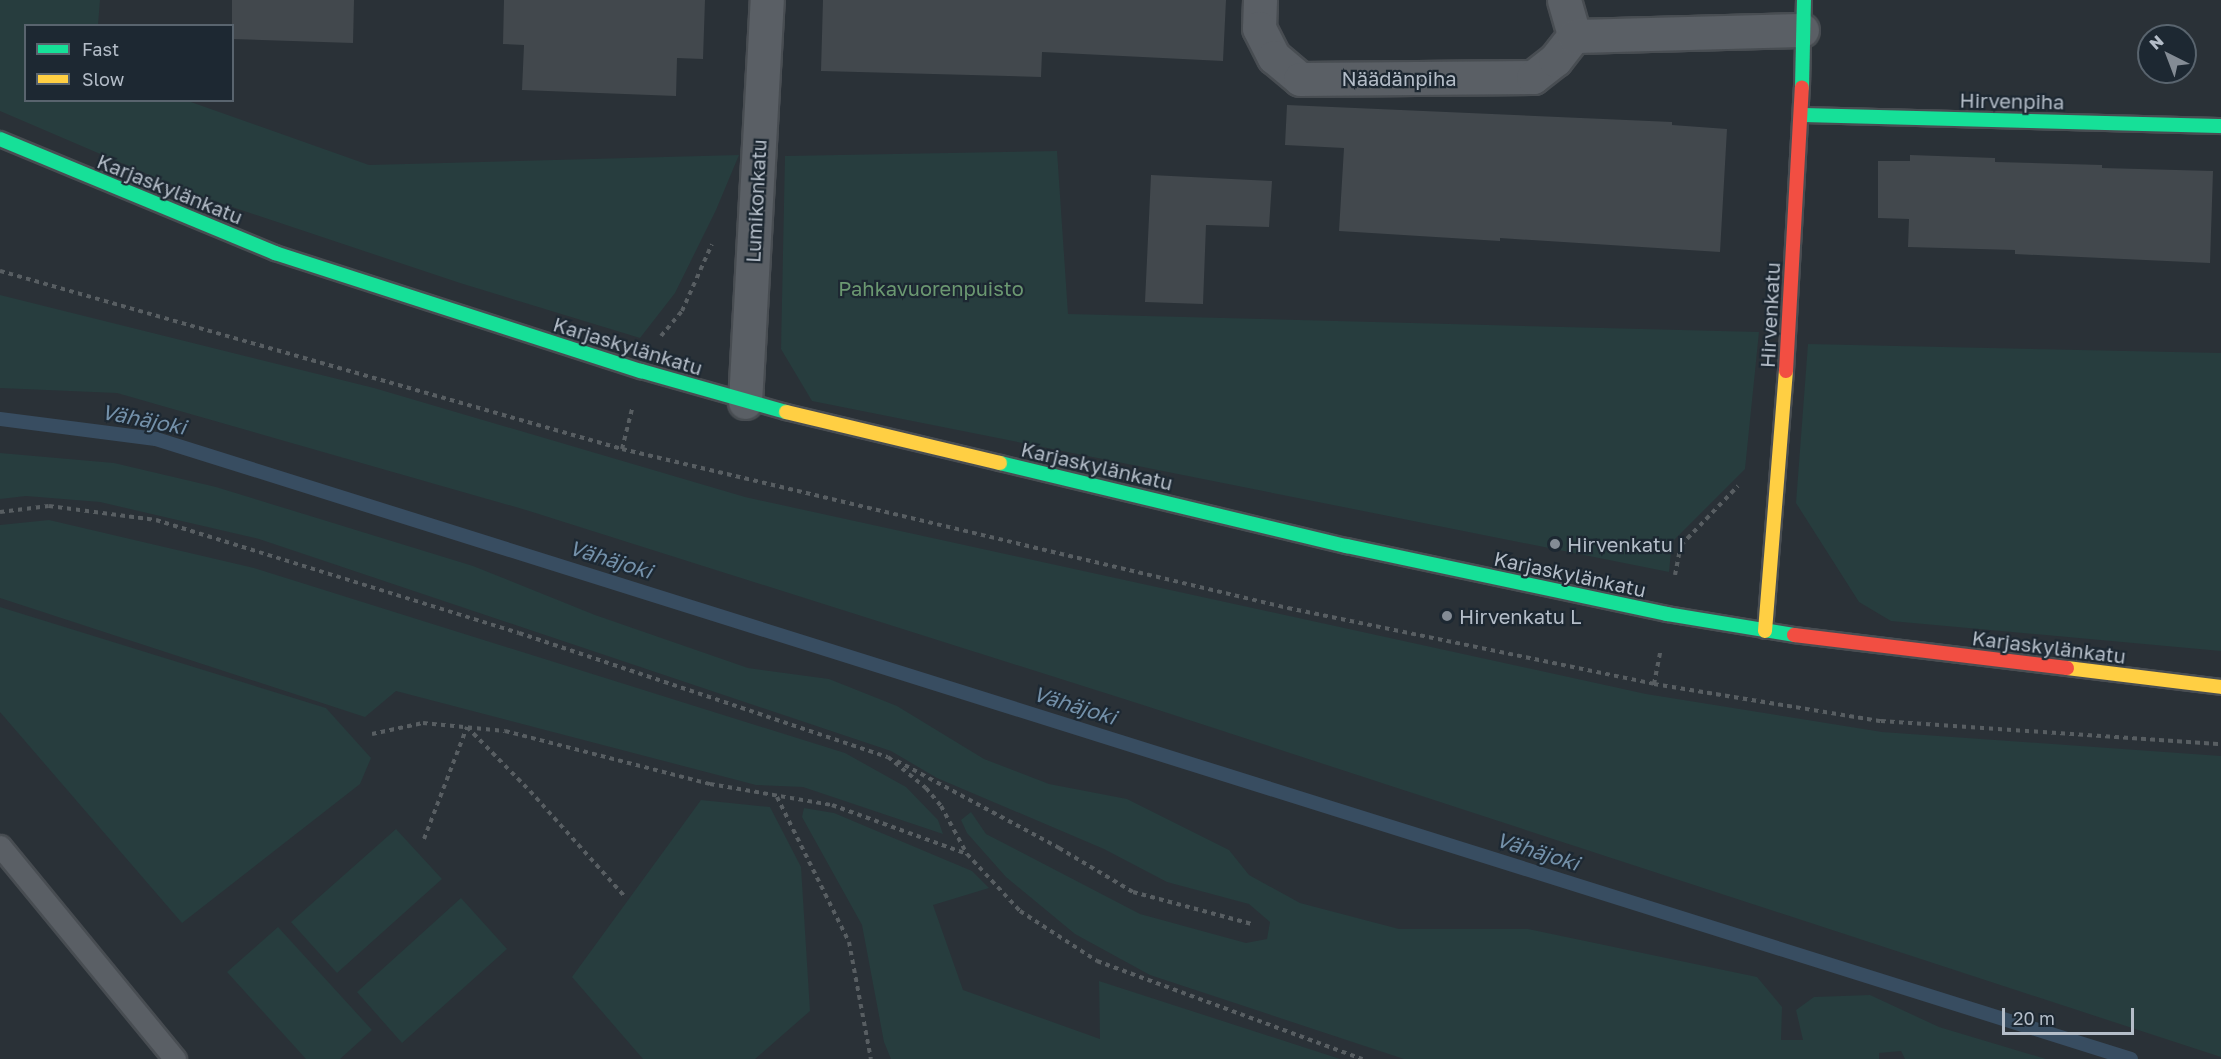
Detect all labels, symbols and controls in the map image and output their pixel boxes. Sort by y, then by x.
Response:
legend [24,24,234,102]
north arrow [2137,24,2197,84]
text: N [2145,31,2168,54]
text: Fast [82,38,119,60]
street label: Näädänpiha [1342,66,1456,90]
text: Slow [82,68,124,90]
street label: Hirvenpiha [1959,88,2065,114]
street label: Lumikonkatu [741,139,771,263]
street label: Karjaskylänkatu [94,149,246,229]
street label: Hirvenkatu [1755,261,1785,369]
park label: Pahkavuorenpuisto [838,276,1024,300]
street label: Karjaskylänkatu [550,312,706,380]
water label: Vähäjoki [100,398,188,440]
street label: Karjaskylänkatu [1019,437,1175,495]
place label: Hirvenkatu I [1567,532,1684,556]
water label: Vähäjoki [566,534,656,584]
marker: Hirvenkatu I [1548,537,1562,551]
street label: Karjaskylänkatu [1492,546,1648,602]
place label: Hirvenkatu L [1459,604,1581,628]
marker: Hirvenkatu L [1440,609,1454,623]
street label: Karjaskylänkatu [1971,626,2127,668]
water label: Vähäjoki [1030,680,1120,730]
water label: Vähäjoki [1493,826,1583,876]
scale bar [2005,996,2137,1034]
text: 20 m [2013,1007,2055,1029]

